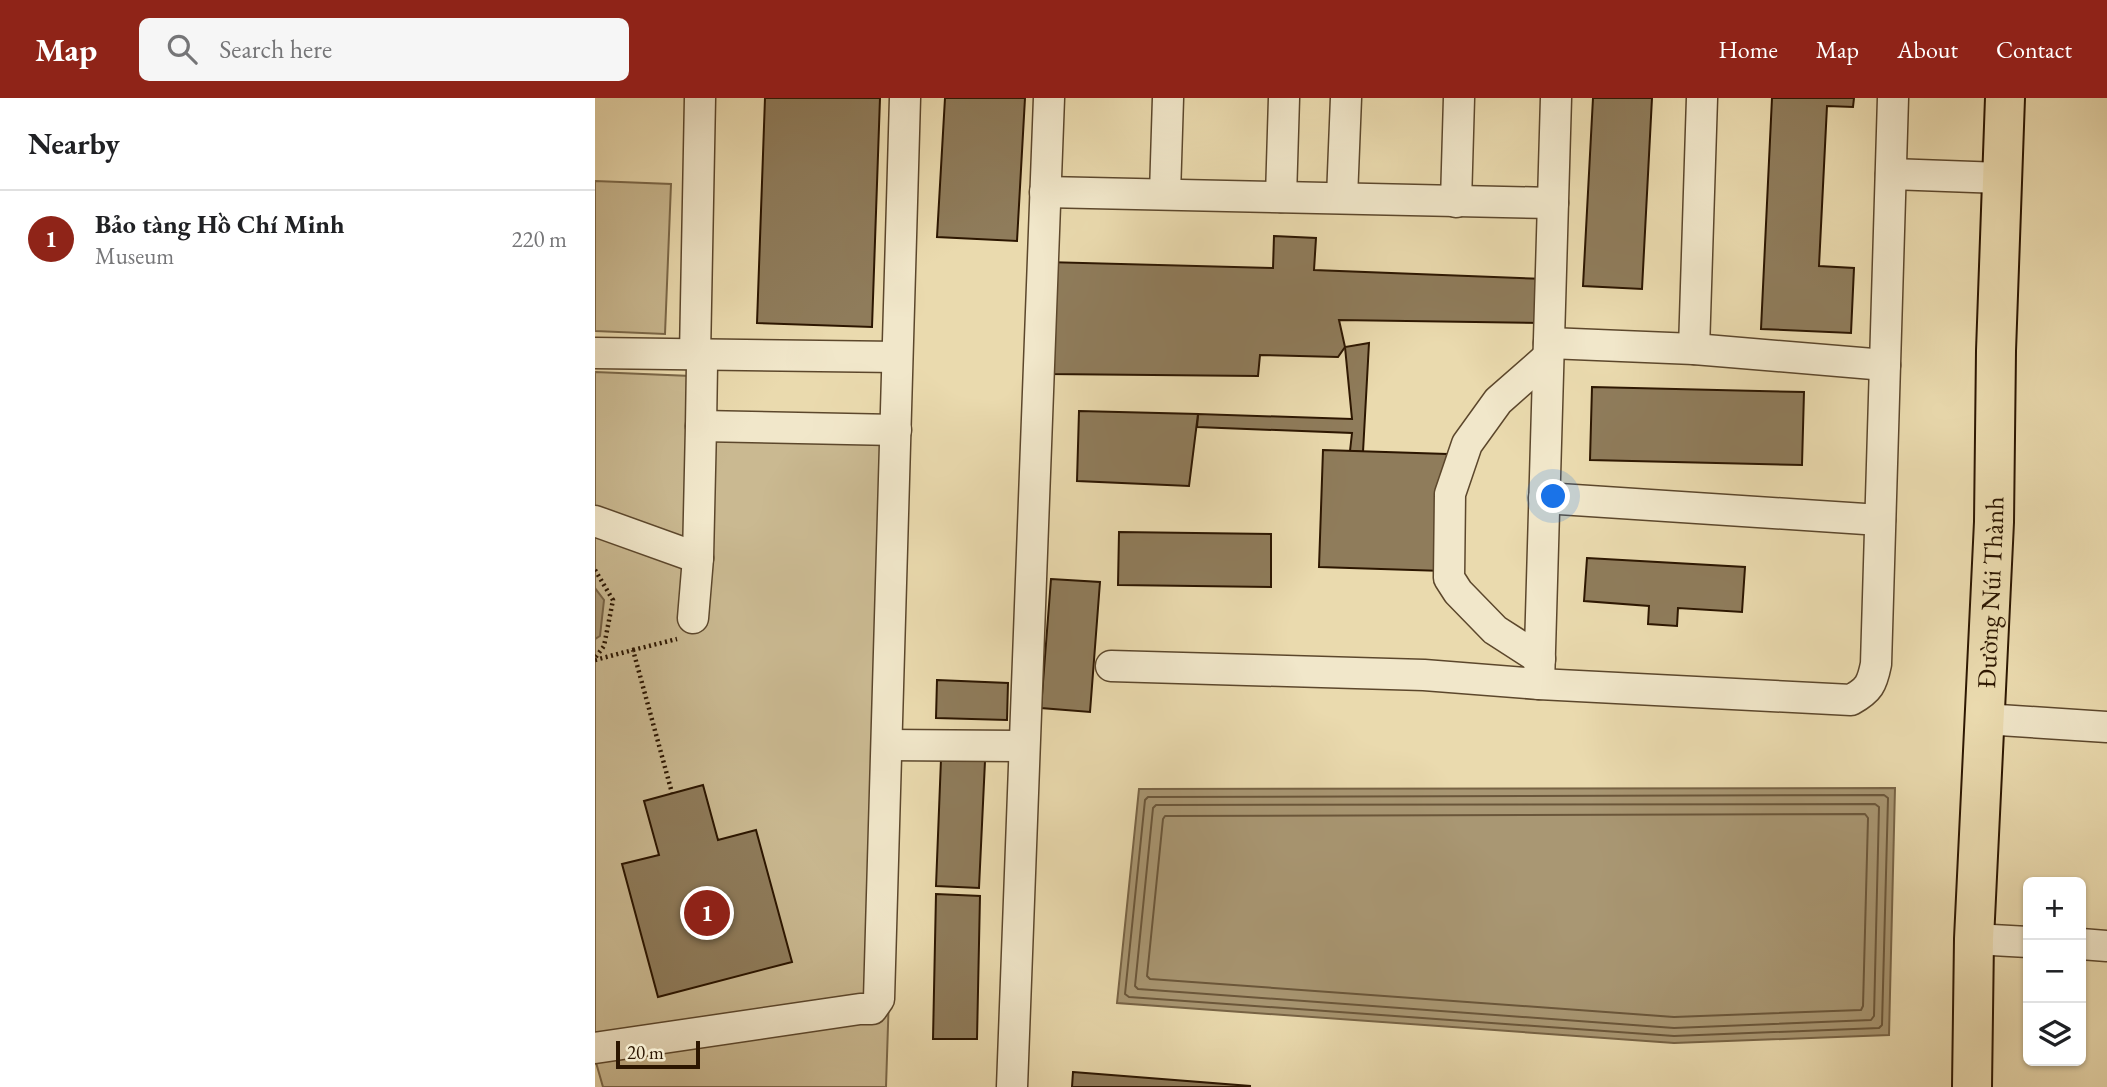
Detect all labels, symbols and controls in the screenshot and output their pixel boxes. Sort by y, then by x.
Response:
search box [139,18,629,81]
text: Map [35,28,97,71]
icon: search [163,30,201,68]
text: Search here [219,32,332,66]
text: Home [1718,34,1778,65]
text: Map [1816,34,1859,65]
text: About [1897,34,1958,65]
text: Contact [1996,34,2072,65]
text: Nearby [28,124,120,163]
text: Bảo tàng Hồ Chí Minh [95,207,345,241]
text: 1 [45,224,57,254]
text: 220 m [511,224,567,254]
text: Museum [95,241,174,271]
your location [1536,479,1570,513]
street label: Đường Núi Thành [1969,496,2011,689]
map controls [2023,877,2086,1066]
button: + [2023,877,2086,940]
pin: 1 [684,887,730,939]
button: − [2023,940,2086,1003]
button: layers [2023,1003,2086,1066]
scale bar [616,1038,700,1070]
text: 20 m [627,1040,664,1065]

